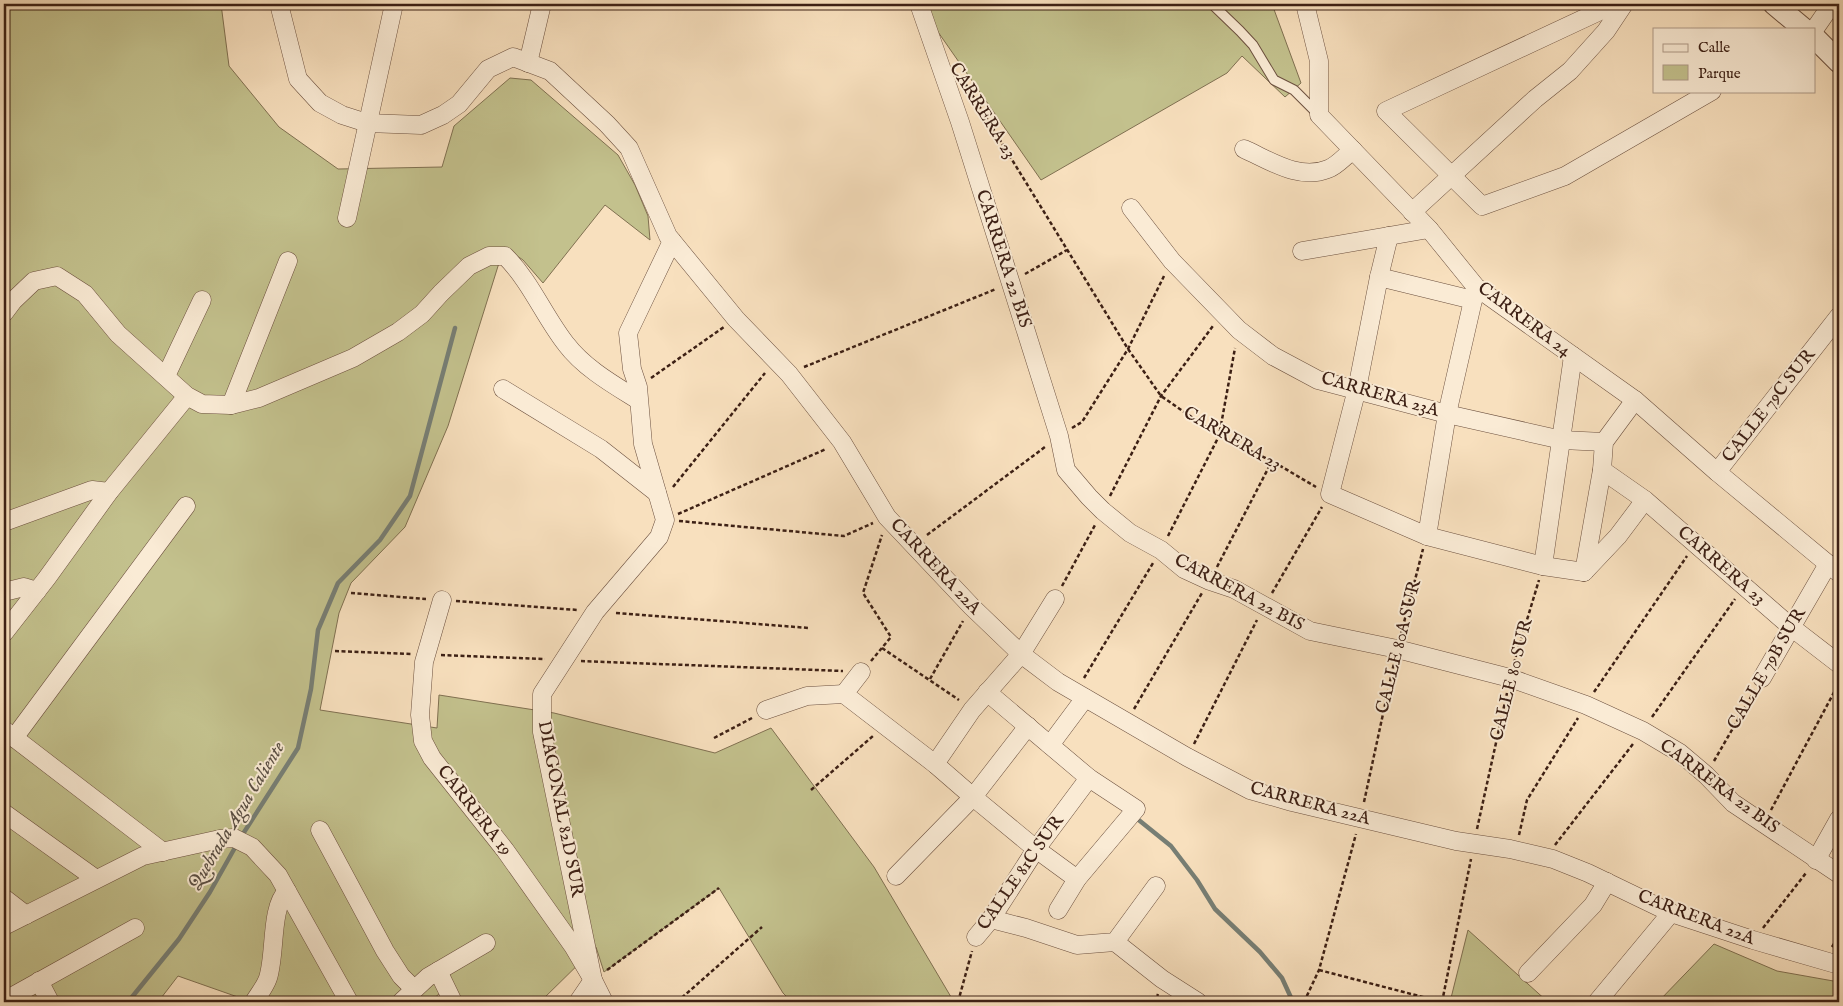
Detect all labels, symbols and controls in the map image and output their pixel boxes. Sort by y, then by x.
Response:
legend [1653,28,1816,92]
text: Calle [1698,38,1730,57]
street label: CARRERA 23 [943,58,1021,164]
text: Parque [1698,64,1741,83]
street label: CARRERA 22 BIS [970,187,1036,331]
street label: CARRERA 24 [1473,277,1576,363]
street label: CALLE 79C SUR [1717,343,1821,467]
street label: CARRERA 23A [1318,367,1442,423]
street label: CARRERA 23 [1179,402,1285,476]
street label: CARRERA 22A [885,514,986,621]
street label: CARRERA 23 [1672,521,1770,611]
street label: CARRERA 22 BIS [1170,549,1308,637]
street label: CALLE 80A SUR [1371,576,1427,716]
street label: CALLE 79B SUR [1723,603,1812,734]
street label: CALLE 80 SUR [1486,615,1539,743]
street label: DIAGONAL 82D SUR [532,719,589,900]
street label: CARRERA 22 BIS [1655,734,1783,840]
water label: Quebrada Agua Caliente [183,737,291,894]
street label: CARRERA 19 [431,761,517,861]
street label: CARRERA 22A [1247,777,1373,831]
street label: CALLE 81C SUR [973,810,1070,935]
street label: CARRERA 22A [1634,885,1758,951]

